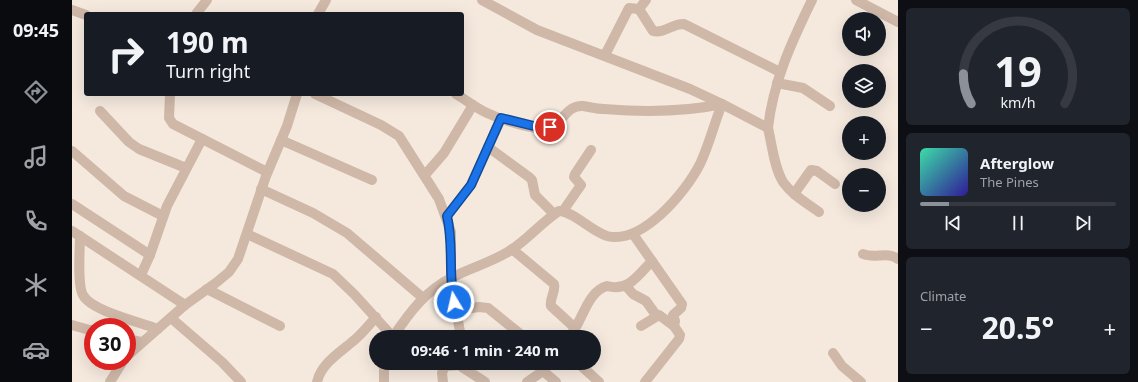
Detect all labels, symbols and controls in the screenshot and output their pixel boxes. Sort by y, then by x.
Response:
map controls [842,12,886,212]
button: sound [842,12,886,56]
text: 09:45 [13,18,59,42]
text: 190 m [166,23,249,61]
icon: right [100,28,152,80]
text: 19 [994,43,1042,99]
text: Turn right [166,59,250,83]
button: layers [842,64,886,108]
icon: directions [22,78,50,106]
text: km/h [1000,93,1036,112]
pin [533,110,567,144]
icon: arrive [539,116,561,138]
button: + [842,116,886,160]
icon: music [22,143,50,171]
text: Afterglow [980,153,1054,173]
button: − [842,168,886,212]
text: The Pines [980,173,1039,191]
icon: phone [22,207,50,235]
icon: previous [942,212,964,234]
icon: pause [1007,212,1029,234]
icon: next [1072,212,1094,234]
icon: climate [22,271,50,299]
position arrow [433,281,475,323]
text: Climate [920,287,966,305]
text: 20.5° [982,307,1054,348]
text: − [920,313,933,343]
text: + [1103,313,1116,343]
speed limit sign: 30 [84,318,136,370]
icon: car [22,336,50,364]
text: 09:46 · 1 min · 240 m [411,340,559,360]

